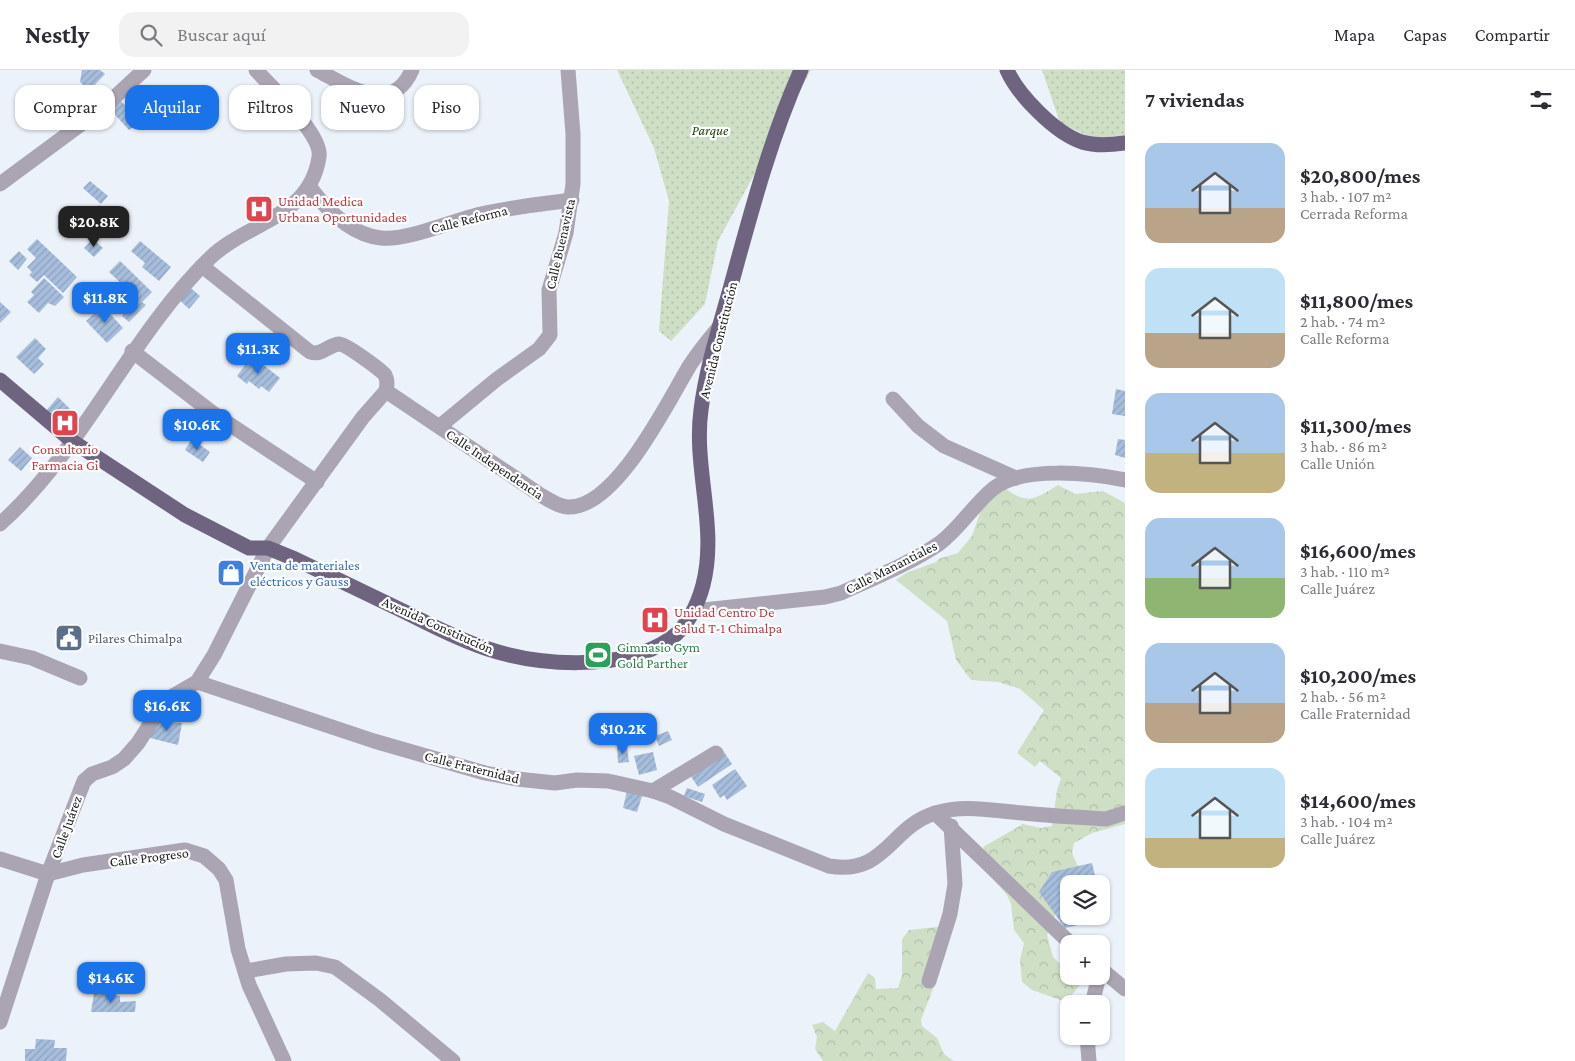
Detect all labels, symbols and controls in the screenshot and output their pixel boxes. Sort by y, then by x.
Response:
search box [119,12,469,57]
text: Nestly [25,21,89,48]
icon: search [137,21,165,49]
text: Buscar aquí [177,24,266,45]
text: Mapa [1334,25,1375,45]
text: Capas [1403,25,1447,45]
text: Compartir [1475,25,1550,45]
chip: Comprar [15,85,115,130]
chip: Alquilar [125,85,219,130]
chip: Filtros [229,85,311,130]
chip: Nuevo [321,85,404,130]
chip: Piso [414,85,479,130]
icon: filters [1527,86,1555,114]
text: 7 viviendas [1145,88,1244,112]
park label: Parque [692,122,729,138]
icon: home [1185,163,1245,223]
text: $20,800/mes [1300,164,1420,188]
text: 3 hab. · 107 m² [1300,188,1392,205]
place label: Unidad Medica Urbana Oportunidades [278,193,407,225]
hospital icon: Unidad Medica Urbana Oportunidades [244,194,274,224]
street label: Calle Buenavista [542,197,578,291]
street label: Calle Reforma [429,202,509,236]
text: Cerrada Reforma [1300,205,1408,222]
pin: $20.8K [53,206,135,248]
text: $20.8K [69,213,119,230]
street label: Avenida Constitución [696,279,740,400]
pin: $11.8K [64,282,146,324]
icon: home [1185,288,1245,348]
text: $11.8K [83,289,127,306]
text: $11,800/mes [1300,289,1413,313]
text: 2 hab. · 74 m² [1300,313,1385,330]
text: Calle Reforma [1300,330,1389,347]
pin: $11.3K [217,332,299,375]
text: $11.3K [237,340,279,357]
hospital icon: Consultorio Farmacia Gi [50,408,80,438]
pin: $10.6K [156,408,238,451]
icon: home [1185,413,1245,473]
text: $11,300/mes [1300,414,1411,438]
text: $10.6K [174,416,220,433]
street label: Calle Independencia [443,425,547,503]
text: 3 hab. · 86 m² [1300,438,1387,455]
place label: Consultorio Farmacia Gi [32,441,99,473]
text: Calle Unión [1300,455,1375,472]
street label: Calle Manantiales [843,537,939,597]
icon: home [1185,538,1245,598]
text: $16,600/mes [1300,539,1416,563]
place label: Venta de materiales eléctricos y Gauss [250,557,360,589]
shop icon: Venta de materiales eléctricos y Gauss [216,558,246,588]
text: 3 hab. · 110 m² [1300,563,1390,580]
text: Calle Juárez [1300,580,1375,597]
street label: Avenida Constitución [380,593,497,657]
place label: Unidad Centro De Salud T-1 Chimalpa [674,604,783,636]
hospital icon: Unidad Centro De Salud T-1 Chimalpa [640,605,670,635]
public building icon: Pilares Chimalpa [54,623,84,653]
place label: Pilares Chimalpa [88,630,183,646]
place label: Gimnasio Gym Gold Parther [617,639,700,671]
sports icon: Gimnasio Gym Gold Parther [583,640,613,670]
icon: home [1185,663,1245,723]
text: $10,200/mes [1300,664,1416,688]
text: 2 hab. · 56 m² [1300,688,1386,705]
pin: $16.6K [126,690,208,732]
text: $16.6K [144,697,190,714]
text: Calle Fraternidad [1300,705,1411,722]
pin: $10.2K [582,712,664,755]
text: $10.2K [600,720,646,737]
street label: Calle Fraternidad [423,748,522,787]
icon: home [1185,788,1245,848]
text: $14,600/mes [1300,789,1416,813]
street label: Calle Juárez [47,793,85,861]
text: 3 hab. · 104 m² [1300,813,1393,830]
text: Calle Juárez [1300,830,1375,847]
street label: Calle Progreso [109,844,189,870]
map controls [1060,875,1110,1045]
button: layers [1060,875,1110,925]
button: + [1060,935,1110,985]
pin: $14.6K [70,962,152,1004]
text: $14.6K [88,969,134,986]
button: − [1060,995,1110,1045]

